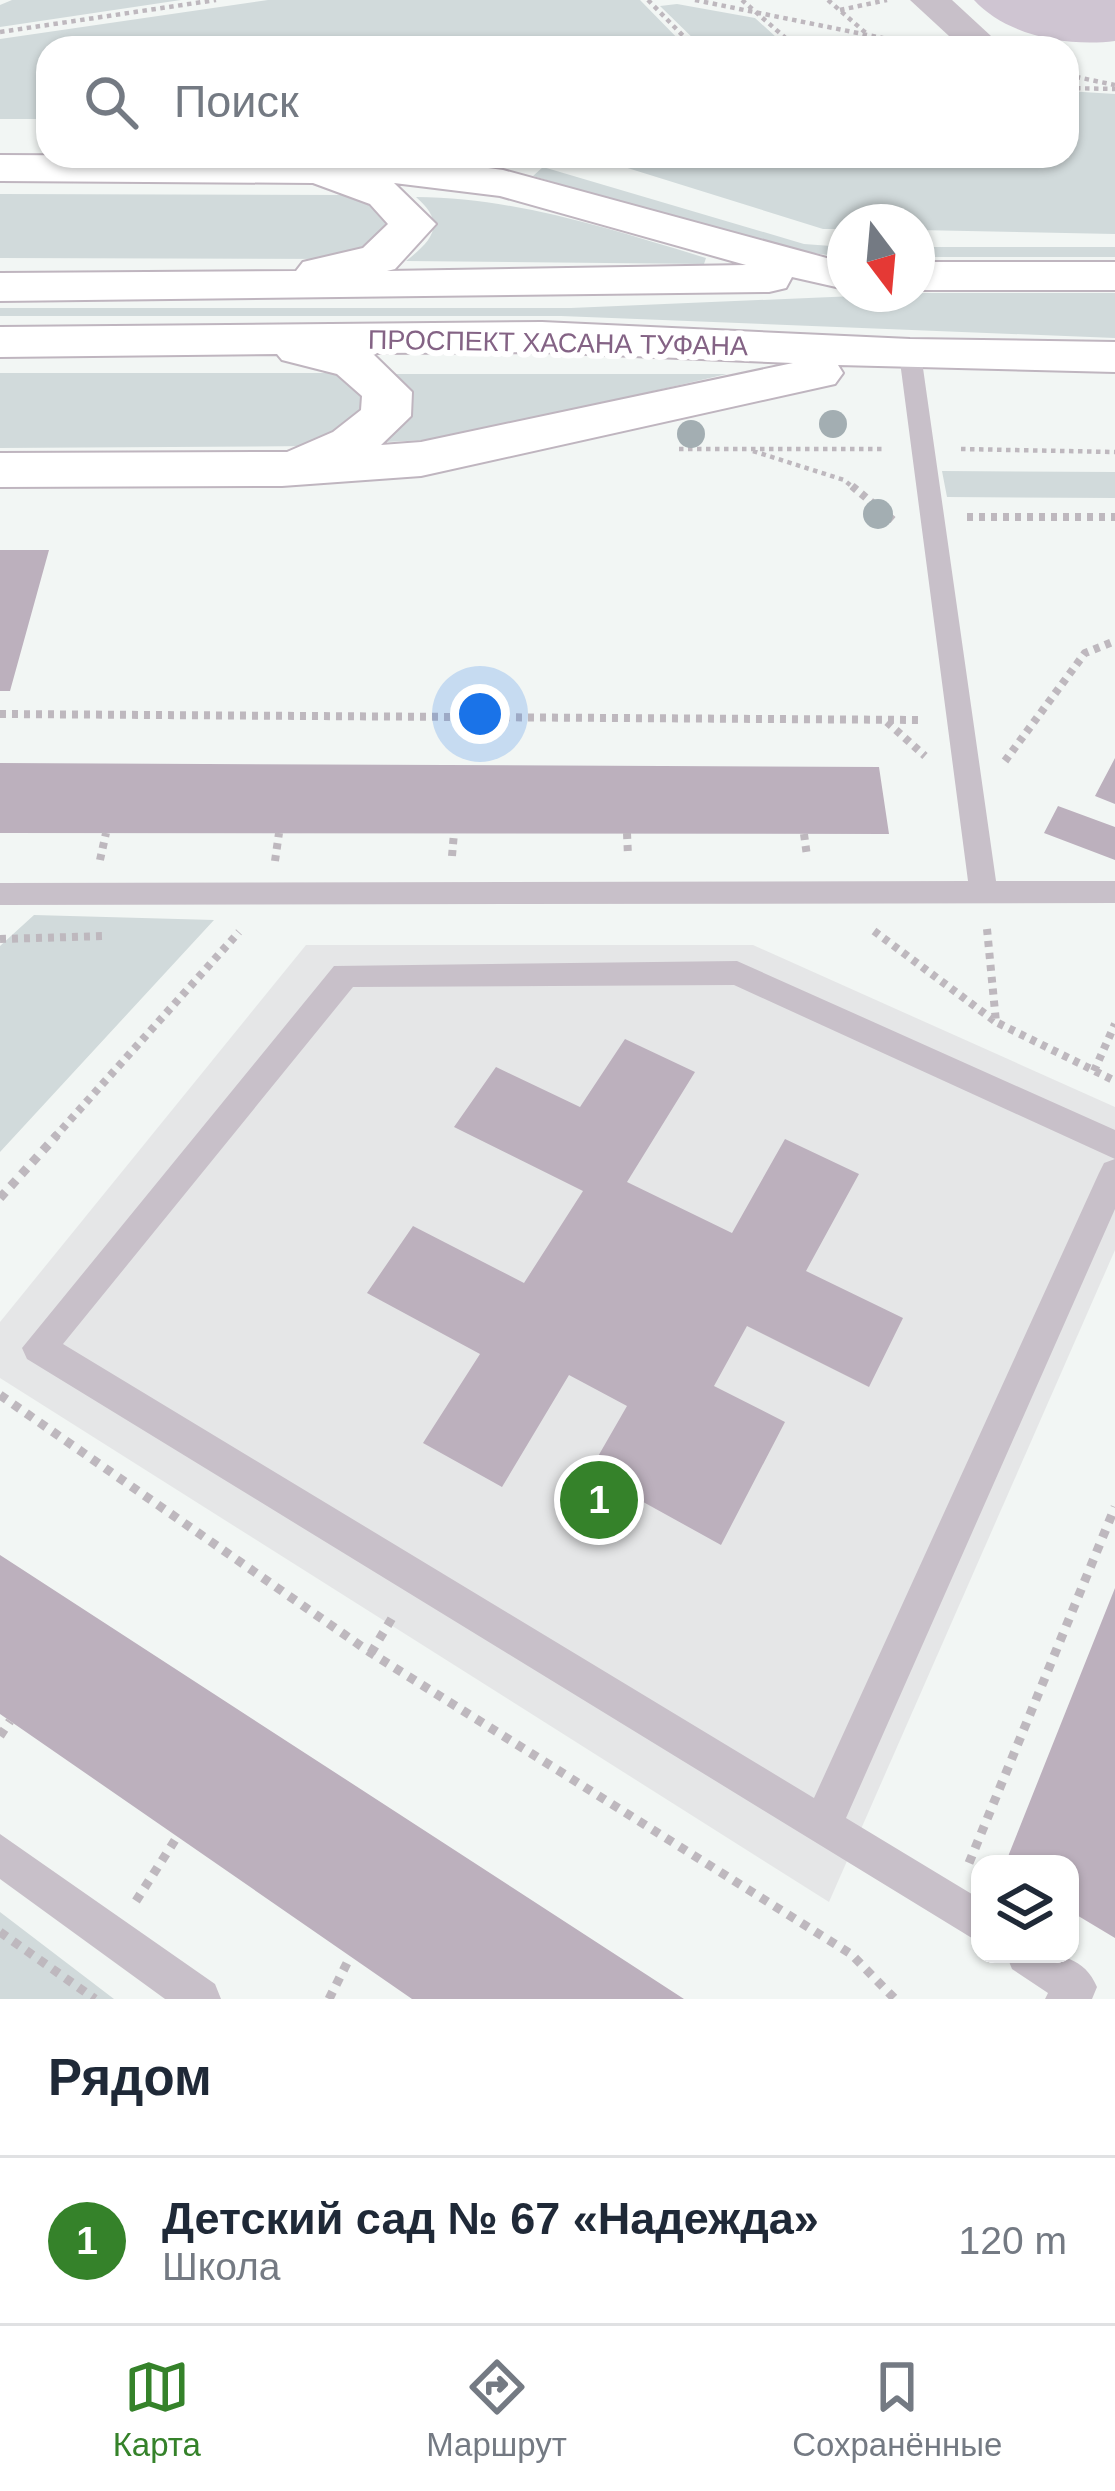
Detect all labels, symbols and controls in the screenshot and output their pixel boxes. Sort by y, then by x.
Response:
search box [36,36,1079,168]
icon: search [78,69,144,135]
text: Поиск [174,76,299,127]
north arrow [827,204,935,312]
street label: ПРОСПЕКТ ХАСАНА ТУФАНА [368,325,748,361]
your location [450,684,510,744]
pin: 1 [560,1455,638,1545]
map controls [971,1855,1079,1963]
button: layers [971,1855,1079,1963]
text: Рядом [48,2049,212,2106]
text: Детский сад № 67 «Надежда» [162,2193,819,2244]
text: 1 [76,2219,98,2262]
text: 120 m [959,2219,1067,2262]
text: Школа [162,2245,281,2288]
tab: Карта [113,2354,201,2464]
tab: Маршрут [426,2354,567,2464]
tab: Сохранённые [792,2354,1002,2464]

